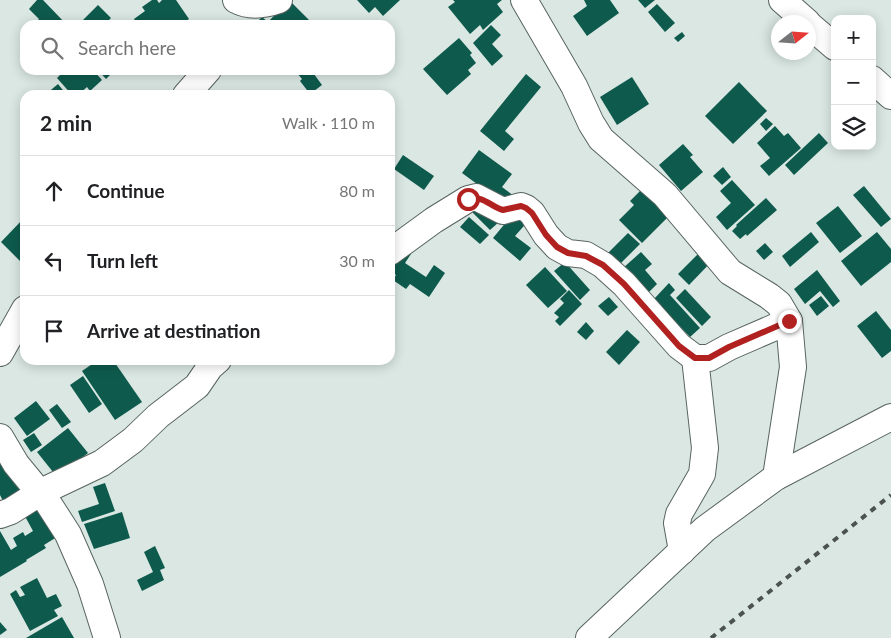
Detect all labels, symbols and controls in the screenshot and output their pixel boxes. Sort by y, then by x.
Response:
north arrow [771,15,816,60]
map controls [831,15,876,150]
button: + [831,15,876,60]
search box [20,20,395,75]
icon: search [38,34,66,62]
text: Search here [78,36,176,59]
button: − [831,60,876,105]
button: layers [831,105,876,150]
text: 2 min [40,110,92,135]
text: Walk · 110 m [282,113,375,132]
icon: ahead [40,177,68,205]
text: Continue [87,179,165,202]
text: 80 m [339,181,375,200]
route start [457,188,480,211]
icon: left [40,247,68,275]
text: Turn left [87,249,158,272]
text: 30 m [339,251,375,270]
route end [778,310,801,333]
icon: arrive [40,317,68,345]
text: Arrive at destination [87,319,260,342]

